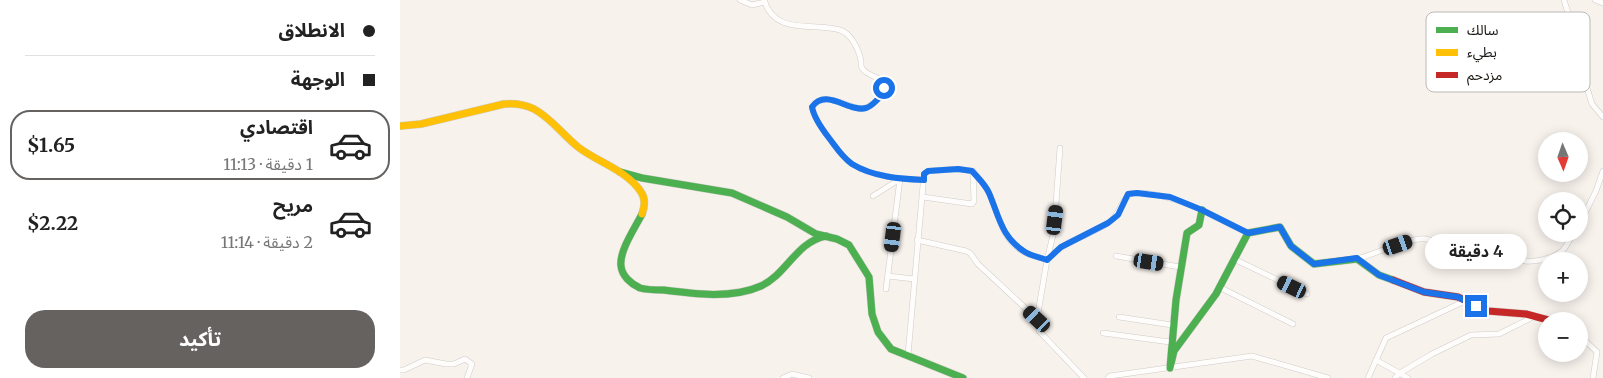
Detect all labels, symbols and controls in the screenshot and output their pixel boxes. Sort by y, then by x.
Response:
legend [1426,12,1590,92]
text: الانطلاق [279,18,345,42]
text: سالك [1467,21,1499,39]
text: بطيء [1467,43,1497,63]
text: مزدحم [1467,66,1502,86]
text: الوجهة [291,67,345,91]
route start [873,77,895,99]
text: اقتصادي [240,115,313,139]
icon: car [328,123,373,168]
north arrow [1538,132,1588,182]
map controls [1538,132,1588,362]
text: $1.65 [27,133,75,157]
text: 1 دقيقة · 11:13 [223,154,313,174]
button: locate [1538,192,1588,242]
text: مريح [273,193,313,217]
icon: car [328,201,373,246]
car [1045,204,1064,236]
text: $2.22 [27,211,78,235]
car [883,221,902,253]
text: 2 دقيقة · 11:14 [221,232,313,252]
car [1381,233,1414,257]
callout: 4 دقيقة [1425,234,1527,268]
text: 4 دقيقة [1449,241,1503,261]
car [1133,252,1164,272]
button: + [1538,252,1588,302]
car [1275,274,1308,300]
route end [1465,295,1487,317]
car [1020,303,1053,335]
button: تأكيد [25,310,375,368]
button: − [1538,312,1588,362]

